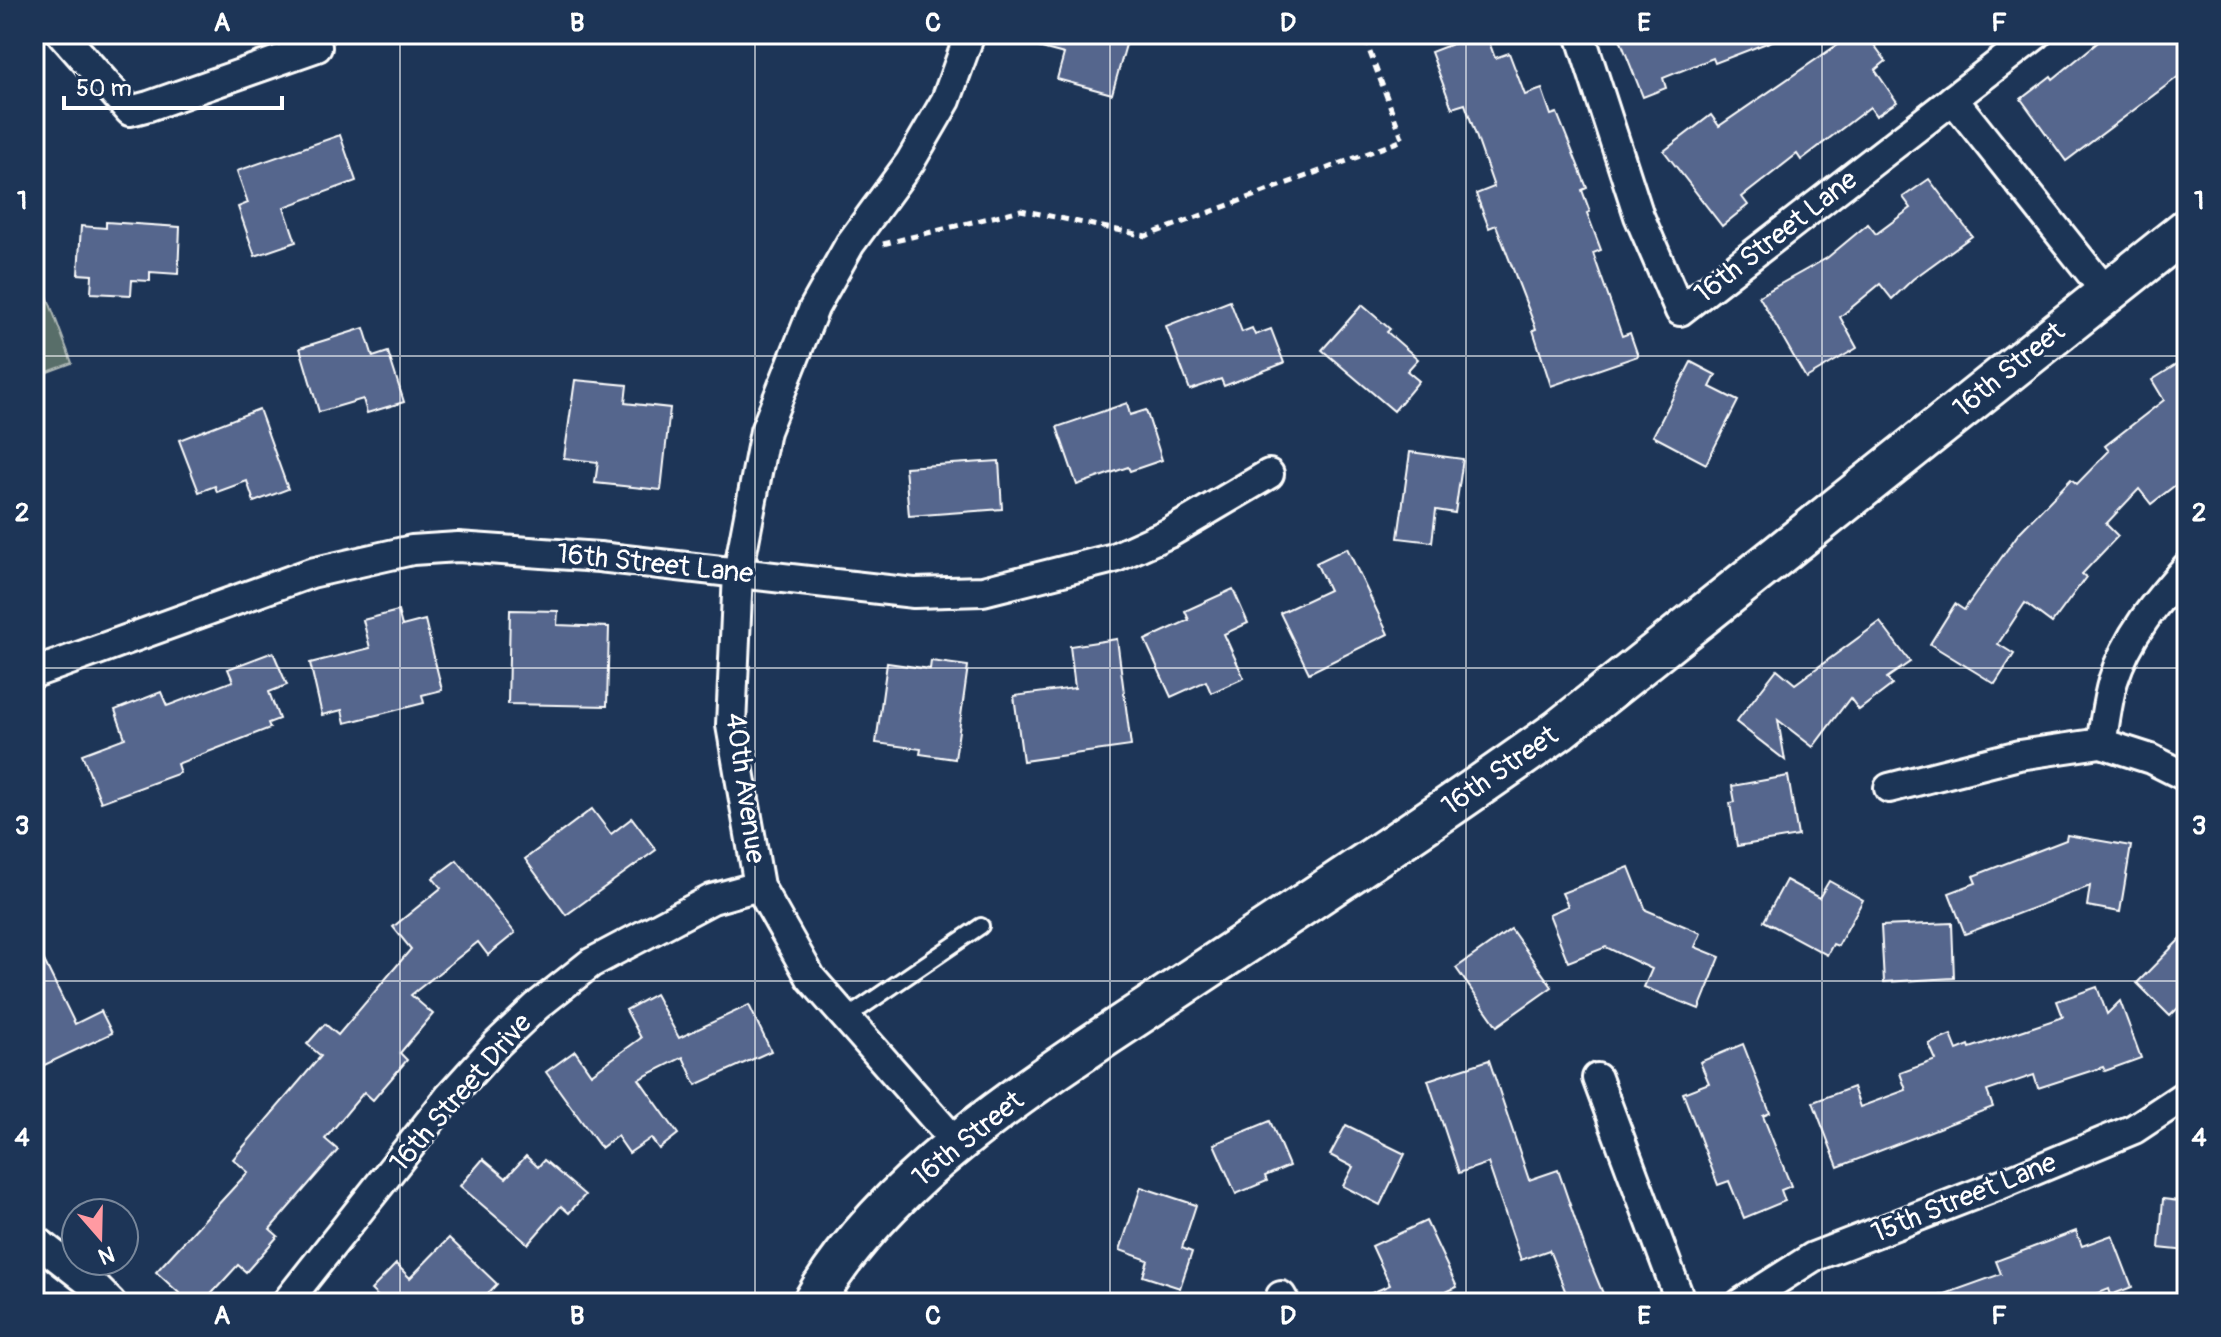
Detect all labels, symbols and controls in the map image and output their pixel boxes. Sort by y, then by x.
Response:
text: A [214,7,231,39]
text: B [570,7,584,39]
text: C [925,7,941,39]
text: D [1280,7,1296,39]
text: E [1637,7,1651,39]
text: F [1991,7,2007,39]
scale bar [64,60,282,110]
text: 50 m [76,74,132,103]
street label: 16th Street Lane [1687,162,1865,312]
text: 1 [17,185,27,217]
text: 1 [2194,185,2204,217]
street label: 16th Street [1946,314,2073,426]
text: 2 [15,497,29,529]
text: 2 [2192,497,2206,529]
street label: 16th Street Lane [555,536,755,592]
street label: 40th Avenue [717,710,773,866]
street label: 16th Street [1435,718,1565,824]
text: 3 [15,810,29,842]
text: 3 [2192,810,2206,842]
street label: 16th Street Drive [382,1006,540,1180]
street label: 16th Street [905,1083,1032,1195]
text: 4 [14,1122,30,1154]
text: 4 [2191,1122,2207,1154]
street label: 15th Street Lane [1866,1145,2062,1251]
north arrow [60,1197,140,1277]
text: N [95,1239,118,1271]
text: A [214,1300,231,1332]
text: B [570,1300,584,1332]
text: C [925,1300,941,1332]
text: D [1280,1300,1296,1332]
text: E [1637,1300,1651,1332]
text: F [1991,1300,2007,1332]

